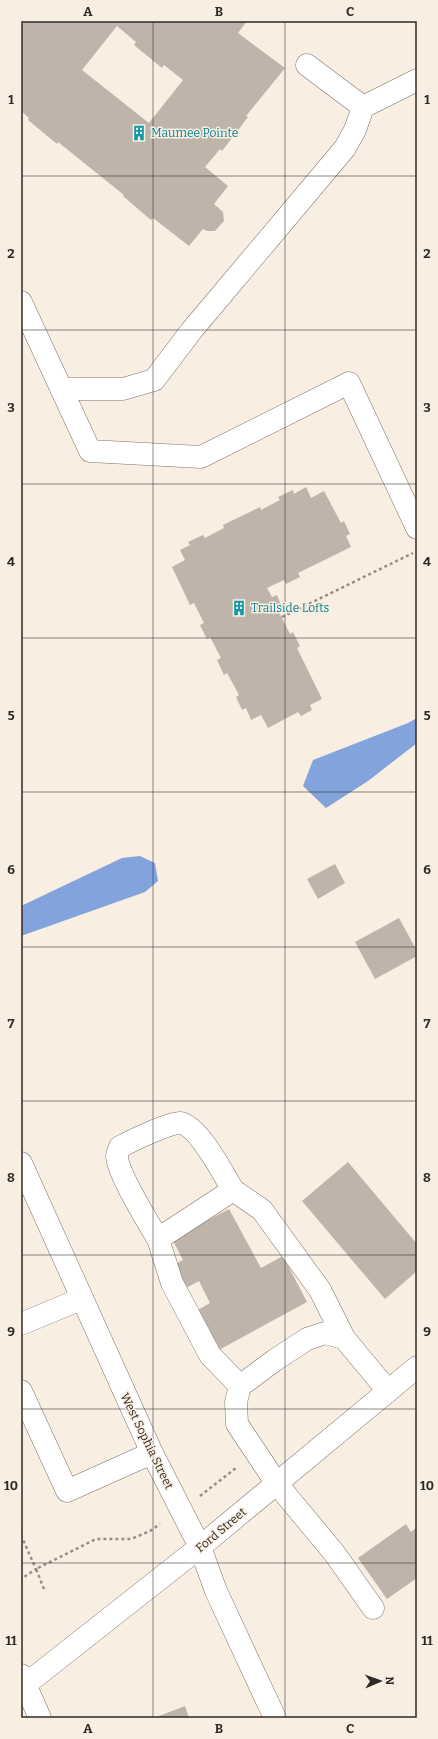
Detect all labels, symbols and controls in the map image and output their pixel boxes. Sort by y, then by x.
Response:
text: A [83,4,93,19]
text: B [215,4,223,19]
text: C [346,4,354,19]
text: 1 [8,92,14,107]
text: 1 [424,92,430,107]
building icon: Maumee Pointe [130,124,148,142]
place label: Maumee Pointe [151,126,238,140]
text: 2 [7,246,15,261]
text: 2 [423,246,431,261]
text: 3 [7,400,15,415]
text: 3 [423,400,431,415]
text: 4 [7,554,15,569]
text: 4 [423,554,431,569]
building icon: Trailside Lofts [230,599,248,617]
place label: Trailside Lofts [251,601,330,615]
text: 5 [7,708,15,723]
text: 5 [423,708,431,723]
text: 6 [7,862,15,877]
text: 6 [423,862,431,877]
text: 7 [8,1016,15,1031]
text: 7 [424,1016,431,1031]
text: 8 [7,1170,15,1185]
text: 8 [423,1170,431,1185]
text: 9 [7,1324,15,1339]
text: 9 [423,1324,431,1339]
street label: West Sophia Street [118,1391,177,1492]
text: 10 [4,1478,18,1493]
text: 10 [420,1478,434,1493]
street label: Ford Street [193,1504,250,1555]
text: 11 [5,1633,17,1648]
text: 11 [421,1633,433,1648]
north arrow [360,1661,400,1701]
text: N [383,1676,396,1686]
text: A [83,1721,93,1736]
text: B [215,1721,223,1736]
text: C [346,1721,354,1736]

